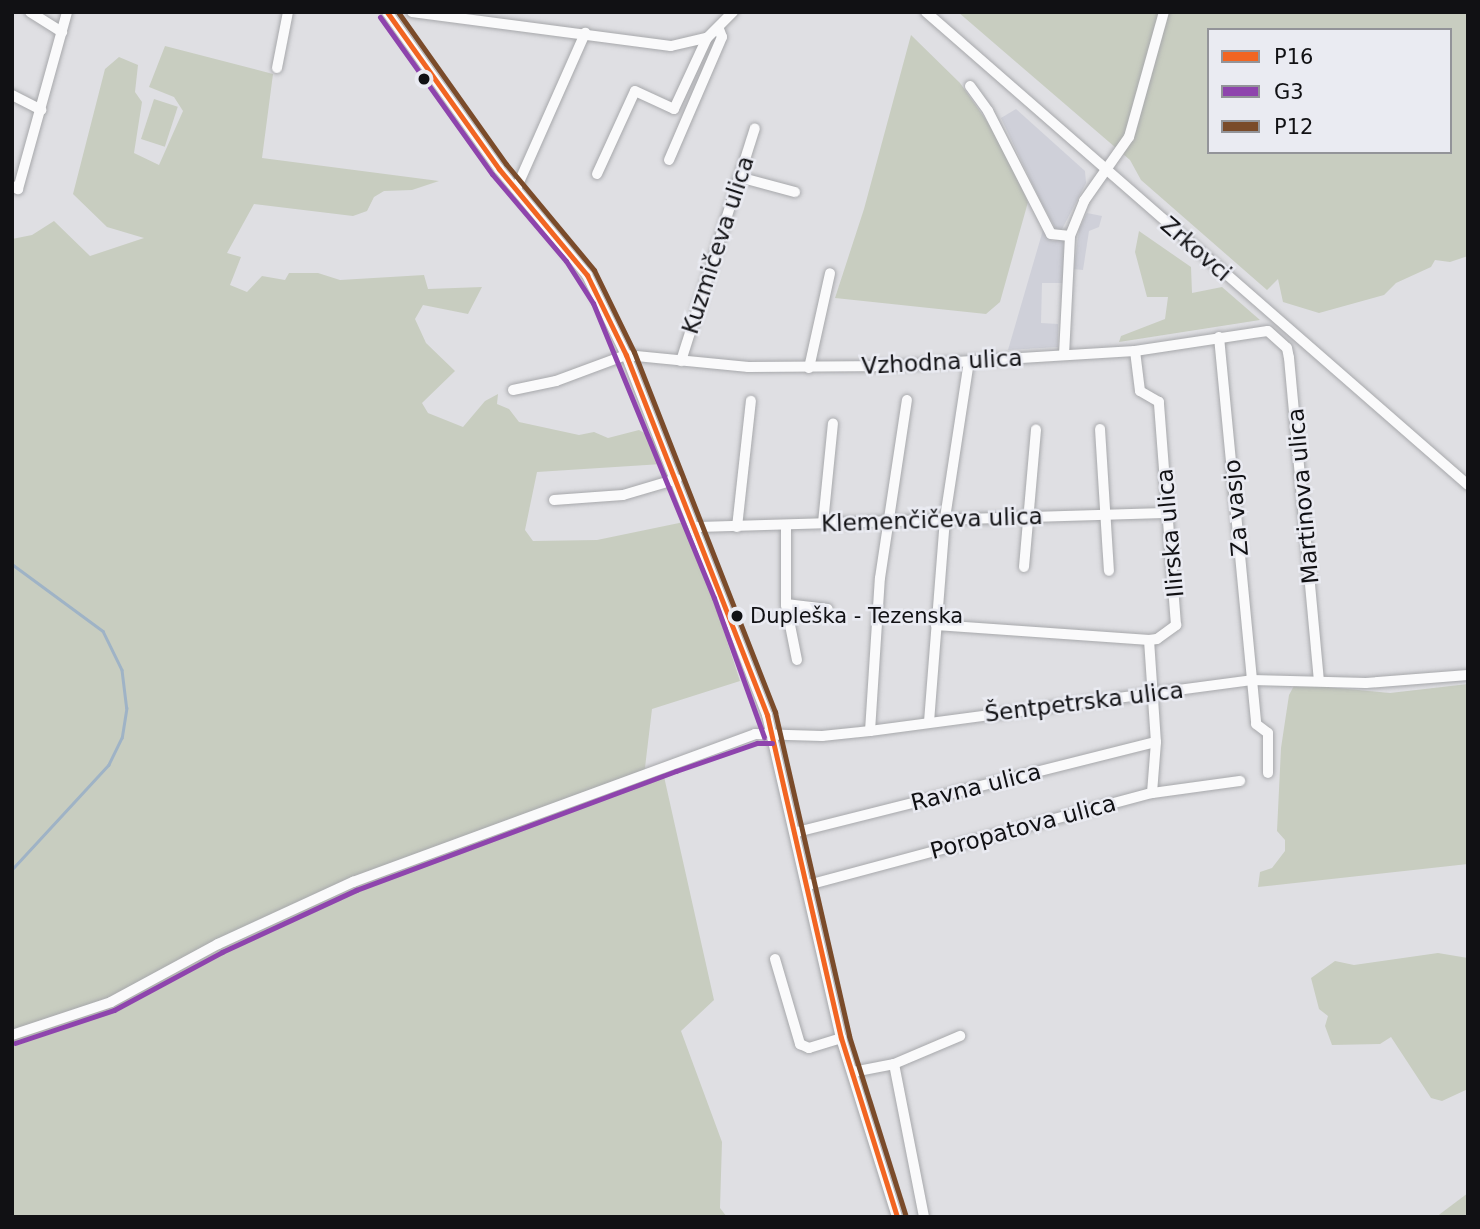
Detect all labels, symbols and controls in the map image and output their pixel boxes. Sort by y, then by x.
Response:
legend [1207,28,1452,154]
text: P16 [1274,45,1313,69]
unlabelled marker [417,72,431,86]
text: G3 [1274,80,1304,104]
text: P12 [1274,115,1313,139]
street label: Kuzmičeva ulica [676,153,760,337]
street label: Zrkovci [1155,211,1237,287]
street label: Vzhodna ulica [861,344,1023,380]
street label: Martinova ulica [1282,407,1324,585]
street label: Za vasjo [1218,458,1254,558]
street label: Ilirska ulica [1151,467,1189,599]
street label: Klemenčičeva ulica [821,502,1043,538]
place label: Dupleška - Tezenska [750,603,963,629]
marker: Dupleška - Tezenska [730,609,744,623]
street label: Šentpetrska ulica [983,676,1185,728]
street label: Ravna ulica [908,757,1044,817]
street label: Poropatova ulica [927,789,1119,865]

